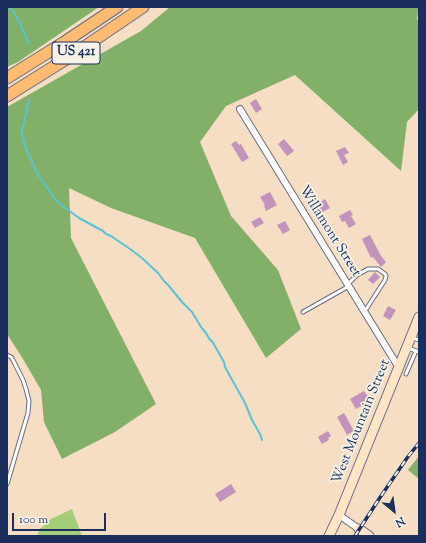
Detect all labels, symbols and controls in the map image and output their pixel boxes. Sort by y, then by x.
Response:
road number: US 421 [52,42,100,64]
street label: Willamont Street [294,183,364,281]
street label: West Mountain Street [329,357,395,487]
north arrow [374,491,414,531]
scale bar [14,505,108,531]
text: 100 m [19,511,48,529]
text: N [392,512,408,531]

